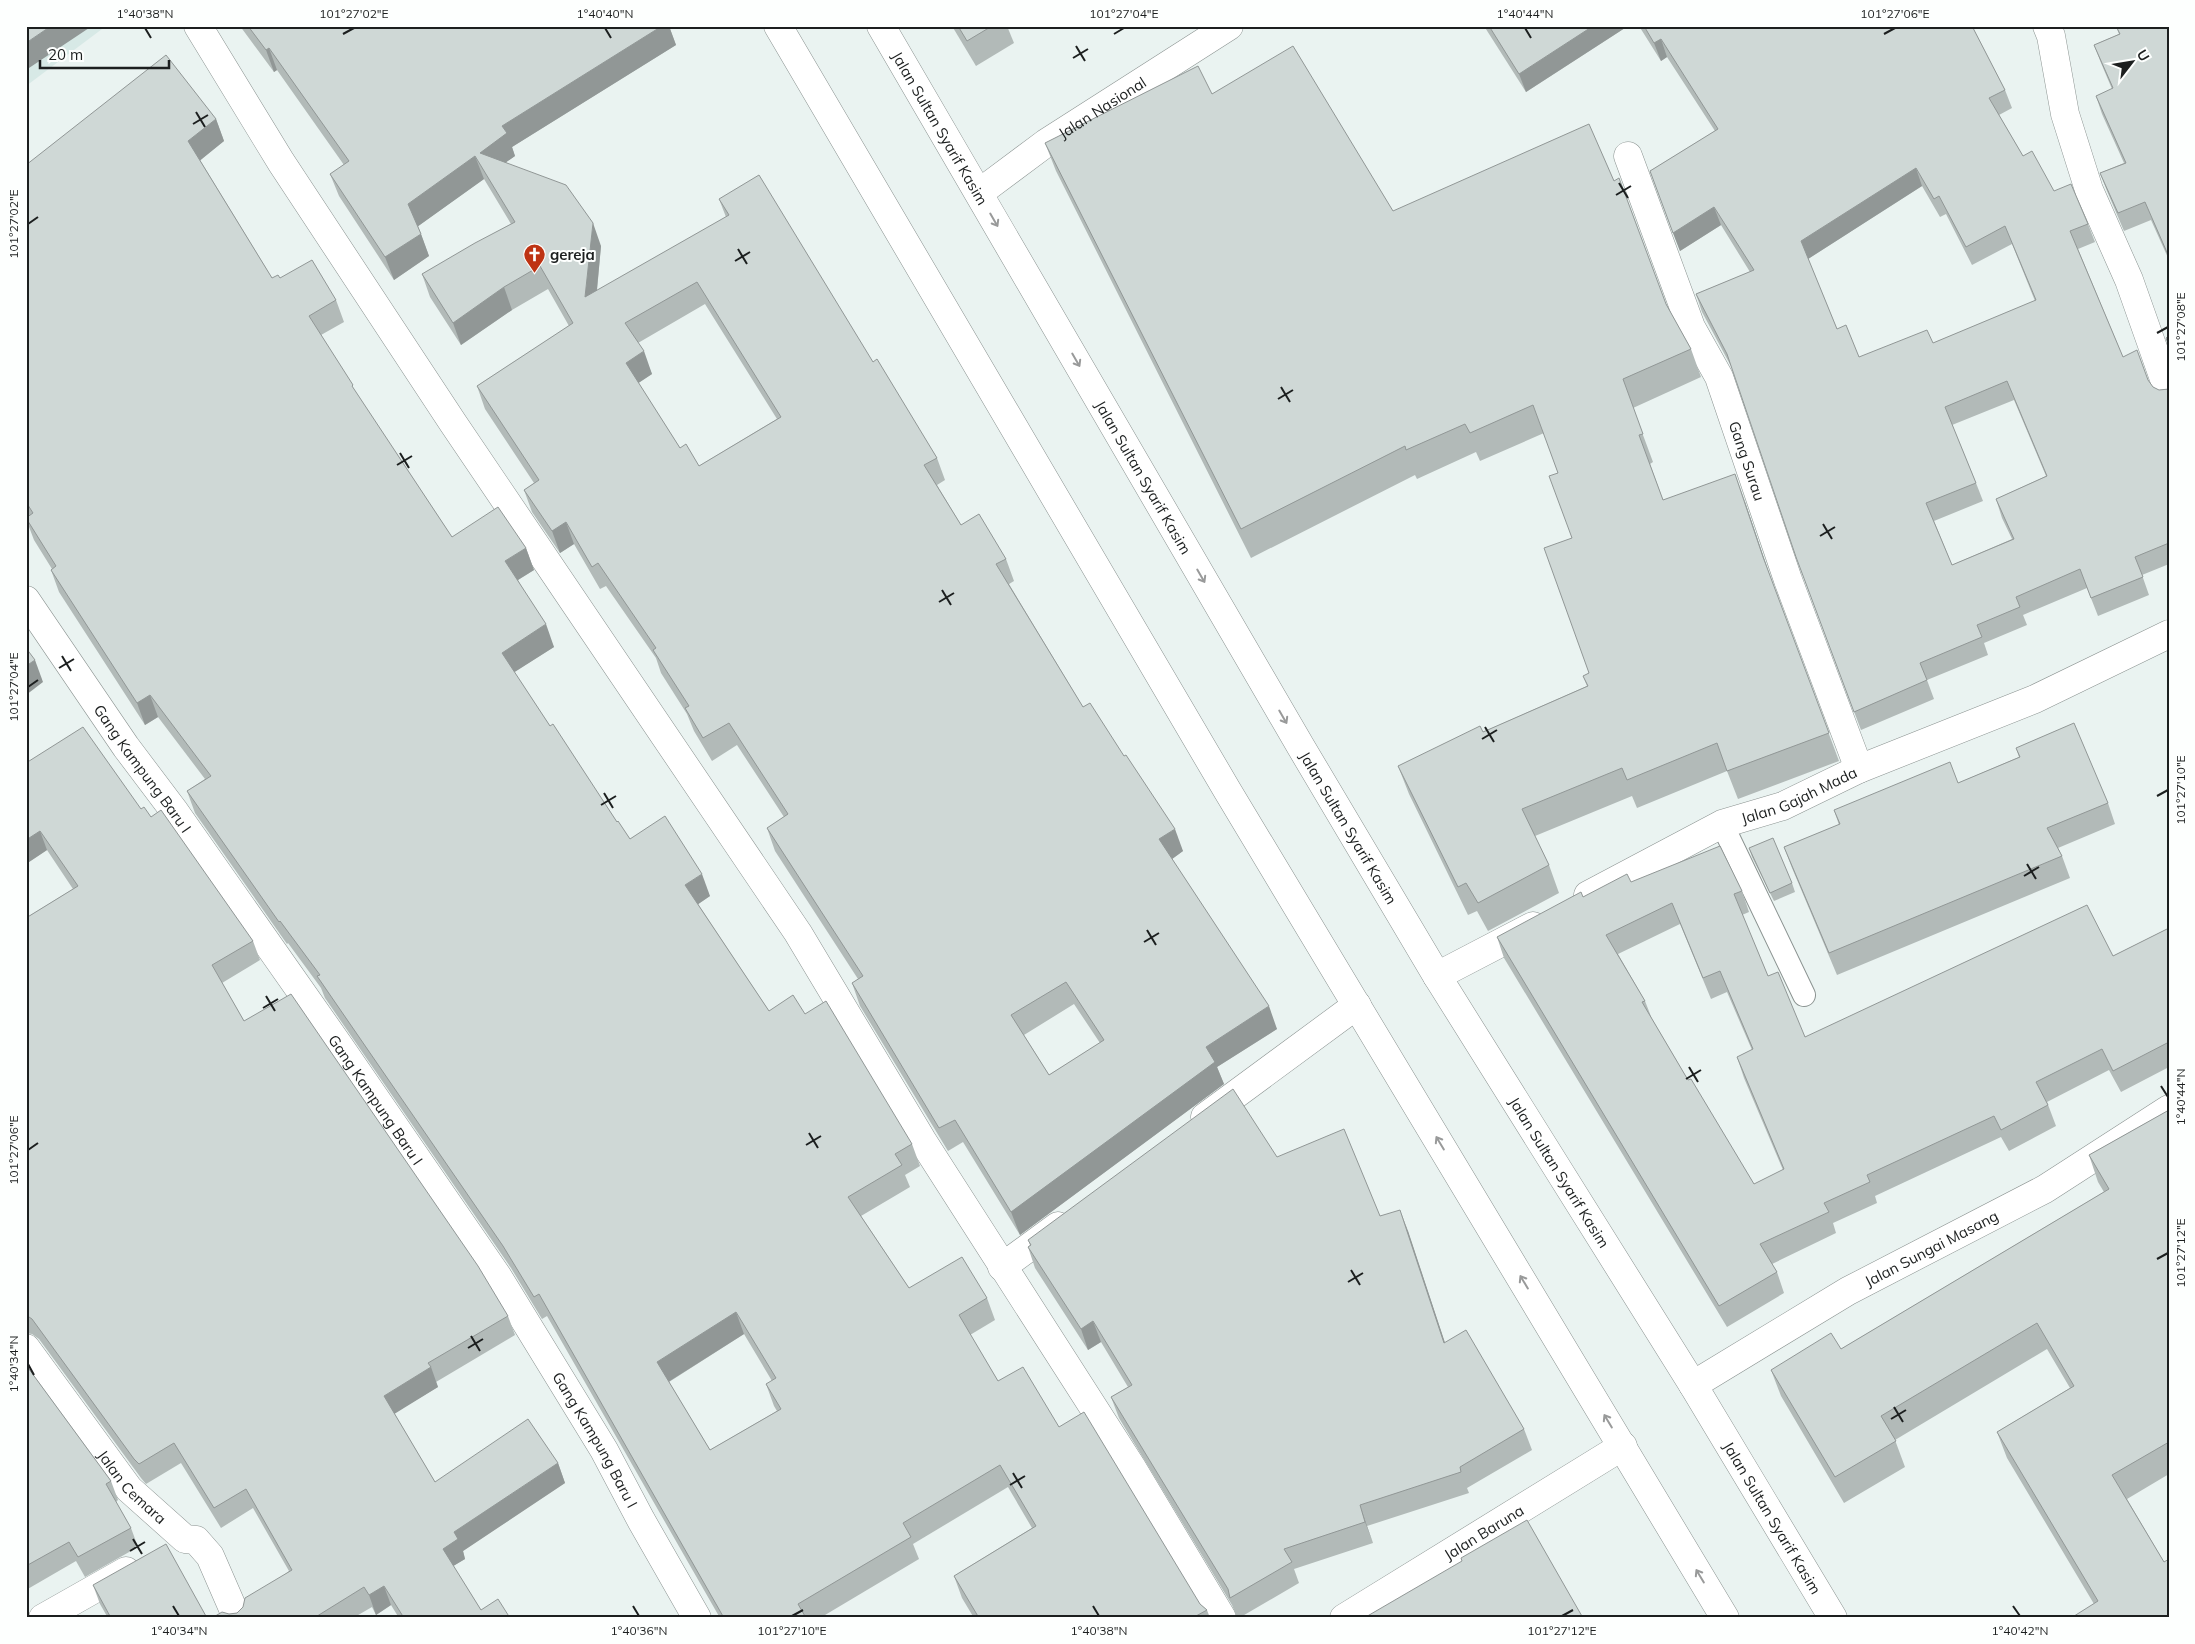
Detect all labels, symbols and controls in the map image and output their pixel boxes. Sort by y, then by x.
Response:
text: 1°40'38"N [117,6,173,21]
text: 101°27'02"E [319,6,389,21]
text: 1°40'40"N [577,6,633,21]
text: 101°27'04"E [1089,6,1159,21]
text: 1°40'44"N [1497,6,1553,21]
text: 101°27'06"E [1860,6,1930,21]
scale bar [40,38,169,70]
north arrow [2108,38,2158,88]
text: 20 m [48,45,83,64]
text: U [2133,46,2154,64]
street label: Jalan Sultan Syarif Kasim [888,48,993,208]
street label: Jalan Nasional [1054,72,1149,142]
text: 101°27'02"E [6,189,21,259]
one-way arrow [989,212,999,227]
church icon: gereja [522,242,546,273]
place label: gereja [550,245,595,264]
text: 101°27'08"E [2173,292,2188,362]
one-way arrow [1071,353,1081,367]
street label: Jalan Sultan Syarif Kasim [1092,397,1196,557]
street label: Gang Surau [1725,418,1770,503]
one-way arrow [1197,569,1207,583]
text: 101°27'04"E [6,652,21,722]
street label: Gang Kampung Baru I [90,700,196,836]
one-way arrow [1278,709,1288,724]
street label: Jalan Sultan Syarif Kasim [1296,748,1402,907]
text: 101°27'10"E [2173,755,2188,825]
street label: Jalan Gajah Mada [1739,762,1860,827]
street label: Gang Kampung Baru I [325,1031,427,1168]
text: 1°40'44"N [2173,1069,2188,1125]
street label: Jalan Sultan Syarif Kasim [1505,1093,1614,1251]
text: 101°27'06"E [6,1115,21,1185]
one-way arrow [1435,1136,1445,1150]
street label: Jalan Sungai Masang [1861,1205,2001,1290]
text: 101°27'12"E [2173,1218,2188,1288]
one-way arrow [1518,1275,1528,1289]
text: 1°40'34"N [6,1336,21,1392]
street label: Gang Kampung Baru I [549,1368,642,1511]
one-way arrow [1602,1415,1612,1429]
street label: Jalan Sultan Syarif Kasim [1720,1438,1826,1597]
street label: Jalan Cemara [94,1446,171,1528]
street label: Jalan Baruna [1440,1500,1527,1564]
one-way arrow [1694,1569,1704,1583]
text: 1°40'34"N [151,1623,207,1638]
text: 1°40'36"N [611,1623,667,1638]
text: 101°27'10"E [757,1623,827,1638]
text: 1°40'38"N [1071,1623,1127,1638]
text: 101°27'12"E [1527,1623,1597,1638]
text: 1°40'42"N [1992,1623,2048,1638]

